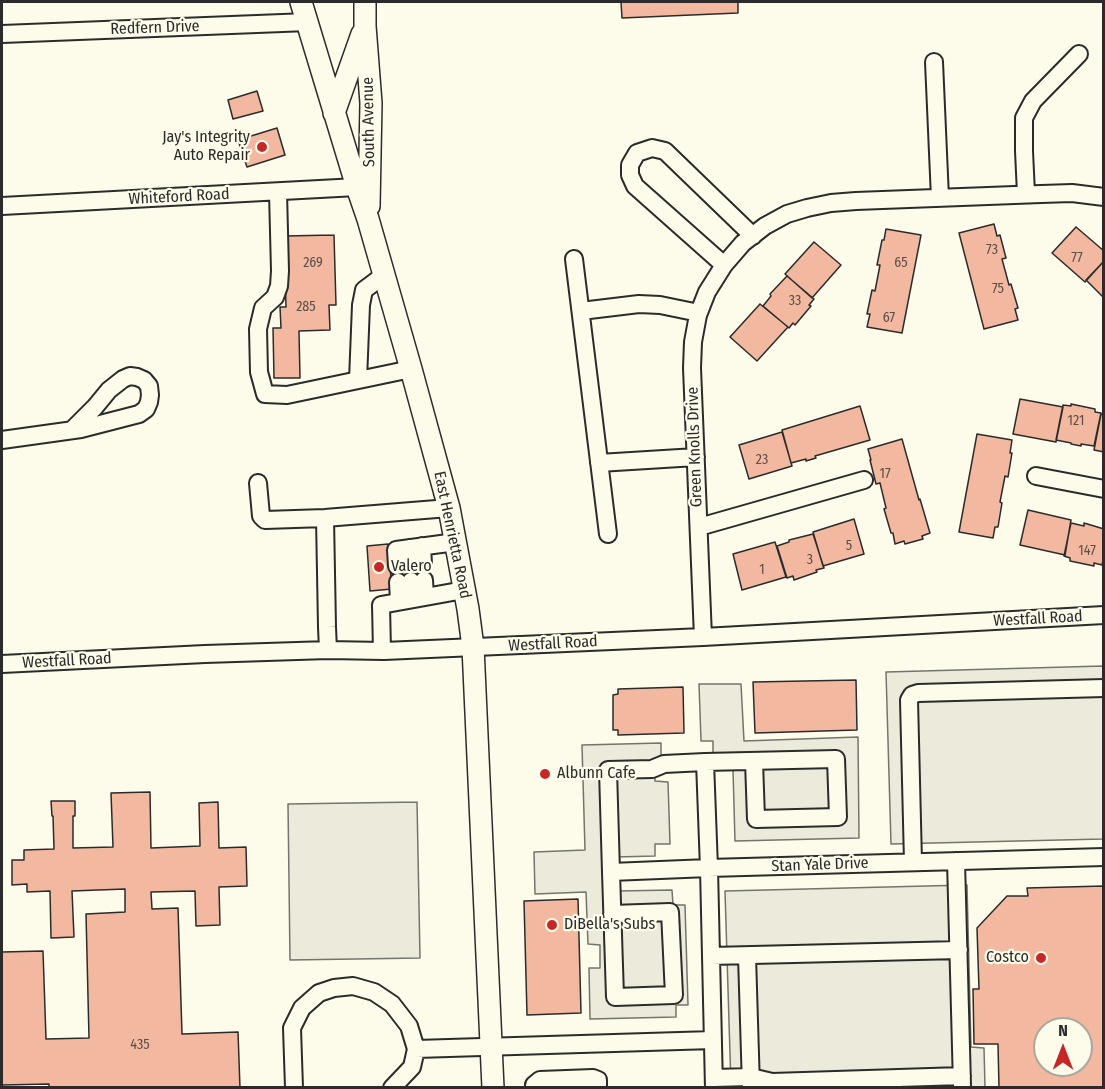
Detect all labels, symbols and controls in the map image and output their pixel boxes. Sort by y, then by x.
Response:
street label: Redfern Drive [110,17,200,39]
street label: South Avenue [359,77,379,167]
place label: Jay's Integrity Auto Repair [162,128,250,166]
marker: Jay's Integrity Auto Repair [255,140,269,154]
street label: Whiteford Road [128,185,230,209]
house number: 73 [986,242,998,258]
house number: 77 [1071,250,1083,266]
house number: 269 [303,255,323,271]
house number: 65 [894,255,908,271]
house number: 75 [992,281,1004,297]
house number: 33 [789,293,801,309]
house number: 285 [296,299,316,315]
house number: 67 [883,310,895,326]
street label: Green Knolls Drive [683,386,707,508]
house number: 121 [1068,413,1084,429]
house number: 23 [756,452,768,468]
house number: 17 [879,466,891,482]
street label: East Henrietta Road [429,470,475,600]
house number: 5 [846,538,852,554]
house number: 147 [1078,543,1096,559]
house number: 3 [807,552,813,568]
place label: Valero [391,557,432,577]
marker: Valero [372,560,386,574]
house number: 1 [759,562,765,578]
street label: Westfall Road [993,607,1083,631]
street label: Westfall Road [508,632,598,656]
street label: Westfall Road [22,649,112,673]
place label: Albunn Cafe [557,764,636,784]
marker: Albunn Cafe [538,767,552,781]
street label: Stan Yale Drive [771,854,869,876]
place label: DiBella's Subs [564,915,655,935]
marker: DiBella's Subs [545,918,559,932]
place label: Costco [986,948,1029,968]
marker: Costco [1034,951,1048,965]
north arrow [1033,1017,1093,1077]
text: N [1058,1021,1068,1040]
house number: 435 [130,1037,150,1053]

